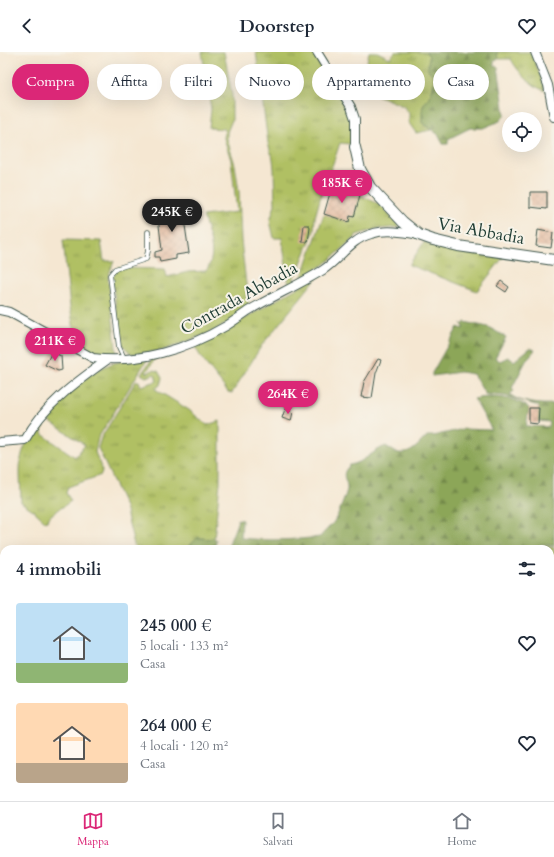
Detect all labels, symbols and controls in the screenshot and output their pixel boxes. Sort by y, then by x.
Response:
text: Doorstep [239,14,315,39]
icon: back [16,15,38,37]
icon: heart [516,15,538,37]
chip: Compra [12,64,89,100]
chip: Affitta [97,64,162,100]
chip: Filtri [170,64,227,100]
chip: Nuovo [235,64,304,100]
chip: Appartamento [312,64,425,100]
chip: Casa [433,64,489,100]
map controls [502,112,542,152]
button: locate [502,112,542,152]
pin: 185K € [309,170,375,204]
text: 185K € [321,174,363,192]
pin: 245K € [139,199,205,233]
text: 245K € [151,203,193,221]
street label: Via Abbadia [436,212,527,250]
street label: Contrada Abbadia [176,256,302,340]
pin: 211K € [22,328,88,362]
text: 211K € [34,332,76,350]
pin: 264K € [255,381,321,415]
text: 264K € [267,385,309,403]
text: 4 immobili [16,558,101,581]
icon: filters [516,558,538,580]
text: 245 000 € [140,614,212,637]
icon: home [48,619,96,667]
icon: heart [516,632,538,654]
text: 5 locali · 133 m² [140,637,228,655]
text: Casa [140,655,166,673]
text: 264 000 € [140,714,212,737]
icon: home [48,719,96,767]
icon: heart [516,732,538,754]
text: 4 locali · 120 m² [140,737,228,755]
text: Casa [140,755,166,773]
tab: Mappa [77,810,109,849]
tab: Salvati [263,810,293,849]
tab: Home [447,810,477,849]

